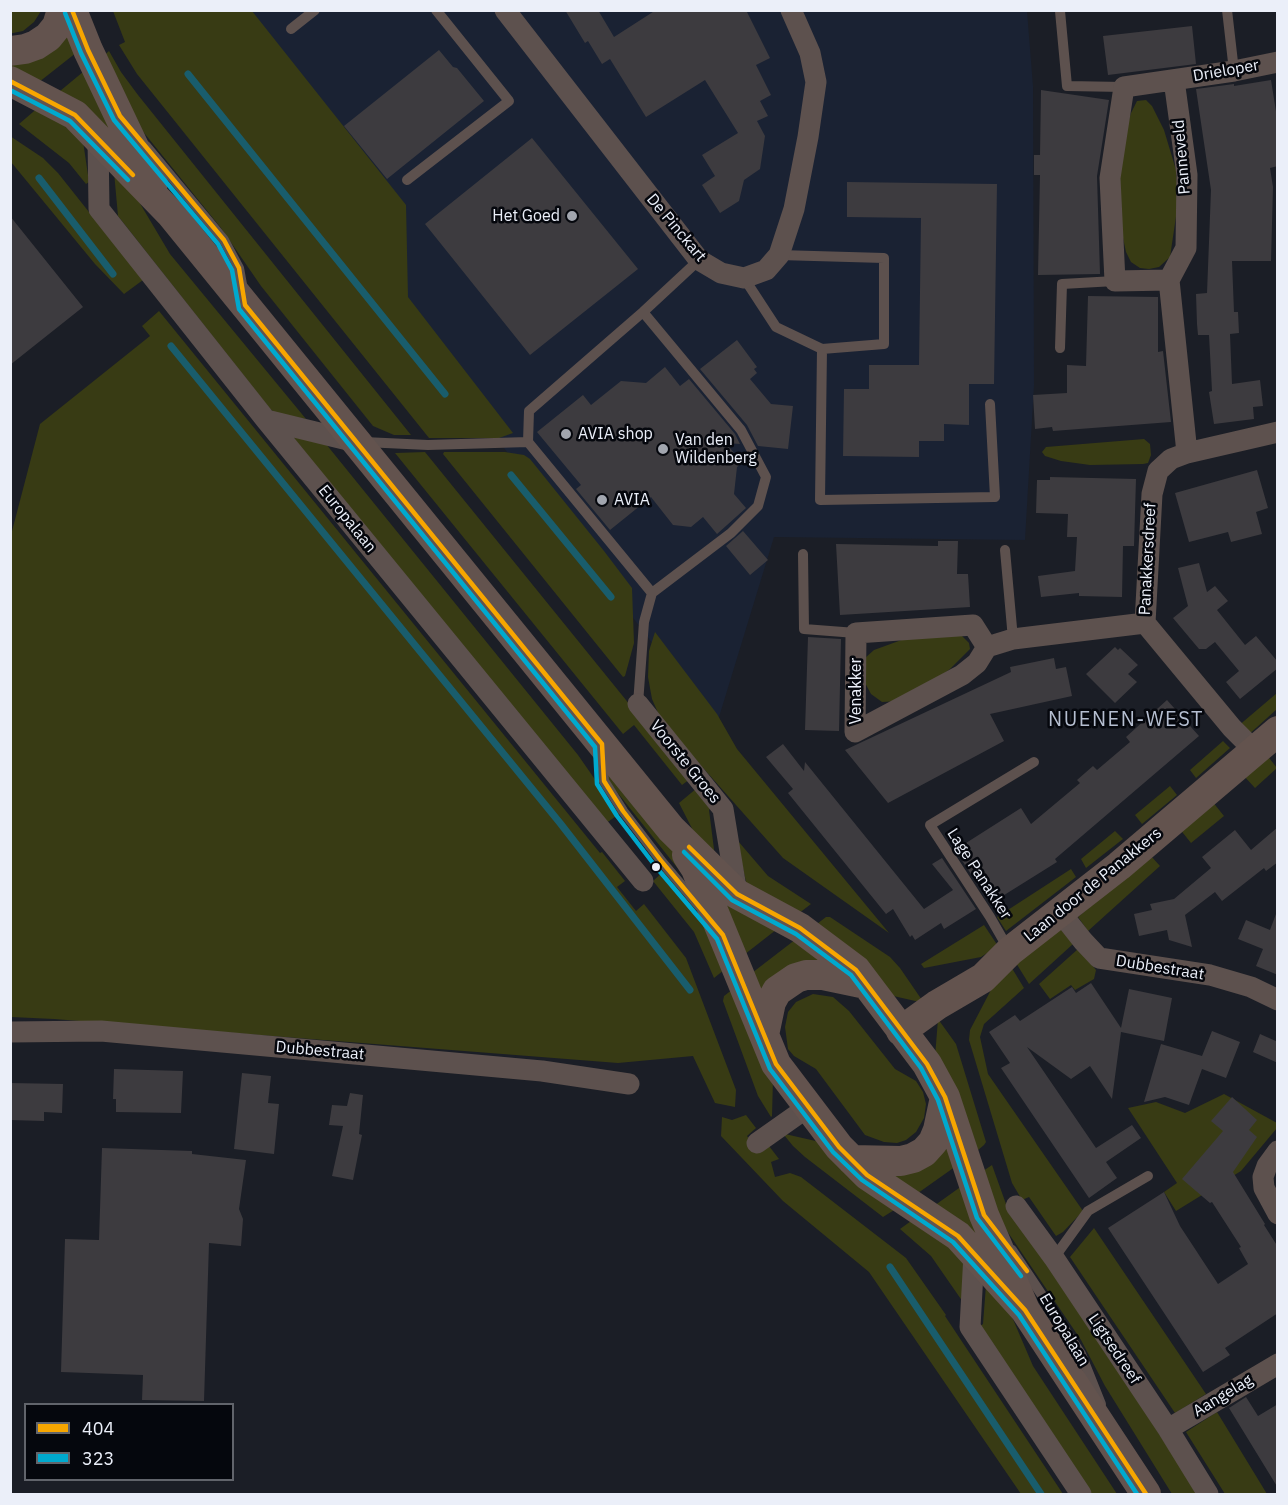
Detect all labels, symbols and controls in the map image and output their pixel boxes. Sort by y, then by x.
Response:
street label: Drieloper [1192,56,1260,86]
street label: Panneveld [1169,119,1195,195]
street label: De Pinckart [642,190,710,266]
place label: Het Goed [492,206,560,226]
marker: Het Goed [565,209,579,223]
place label: AVIA shop [578,424,653,444]
marker: AVIA shop [559,427,573,441]
place label: Van den Wildenberg [675,430,757,468]
marker: Van den Wildenberg [656,442,670,456]
street label: Europalaan [314,481,380,557]
place label: AVIA [614,490,650,510]
marker: AVIA [595,493,609,507]
street label: Panakkersdreef [1135,502,1161,616]
street label: Venakker [846,658,866,724]
district label: NUENEN-WEST [1048,708,1204,732]
street label: Voorste Groes [646,717,724,807]
street label: Laan door de Panakkers [1020,824,1166,946]
street label: Lage Panakker [943,825,1015,923]
unlabelled marker [650,861,662,873]
street label: Dubbestraat [1115,952,1205,984]
street label: Dubbestraat [275,1038,365,1064]
street label: Europalaan [1035,1290,1093,1370]
street label: Ligtsedreef [1084,1310,1144,1388]
street label: Aangelag [1190,1371,1256,1421]
legend [24,1403,234,1481]
text: 404 [82,1417,114,1440]
text: 323 [82,1447,114,1470]

